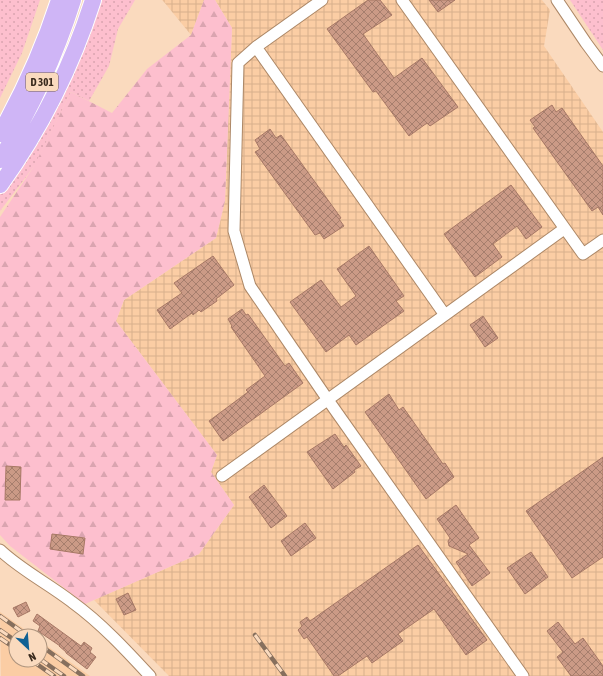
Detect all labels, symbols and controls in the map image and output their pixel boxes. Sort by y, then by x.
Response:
road number: D 301 [26,73,58,91]
north arrow [8,628,48,668]
text: N [27,650,38,664]

